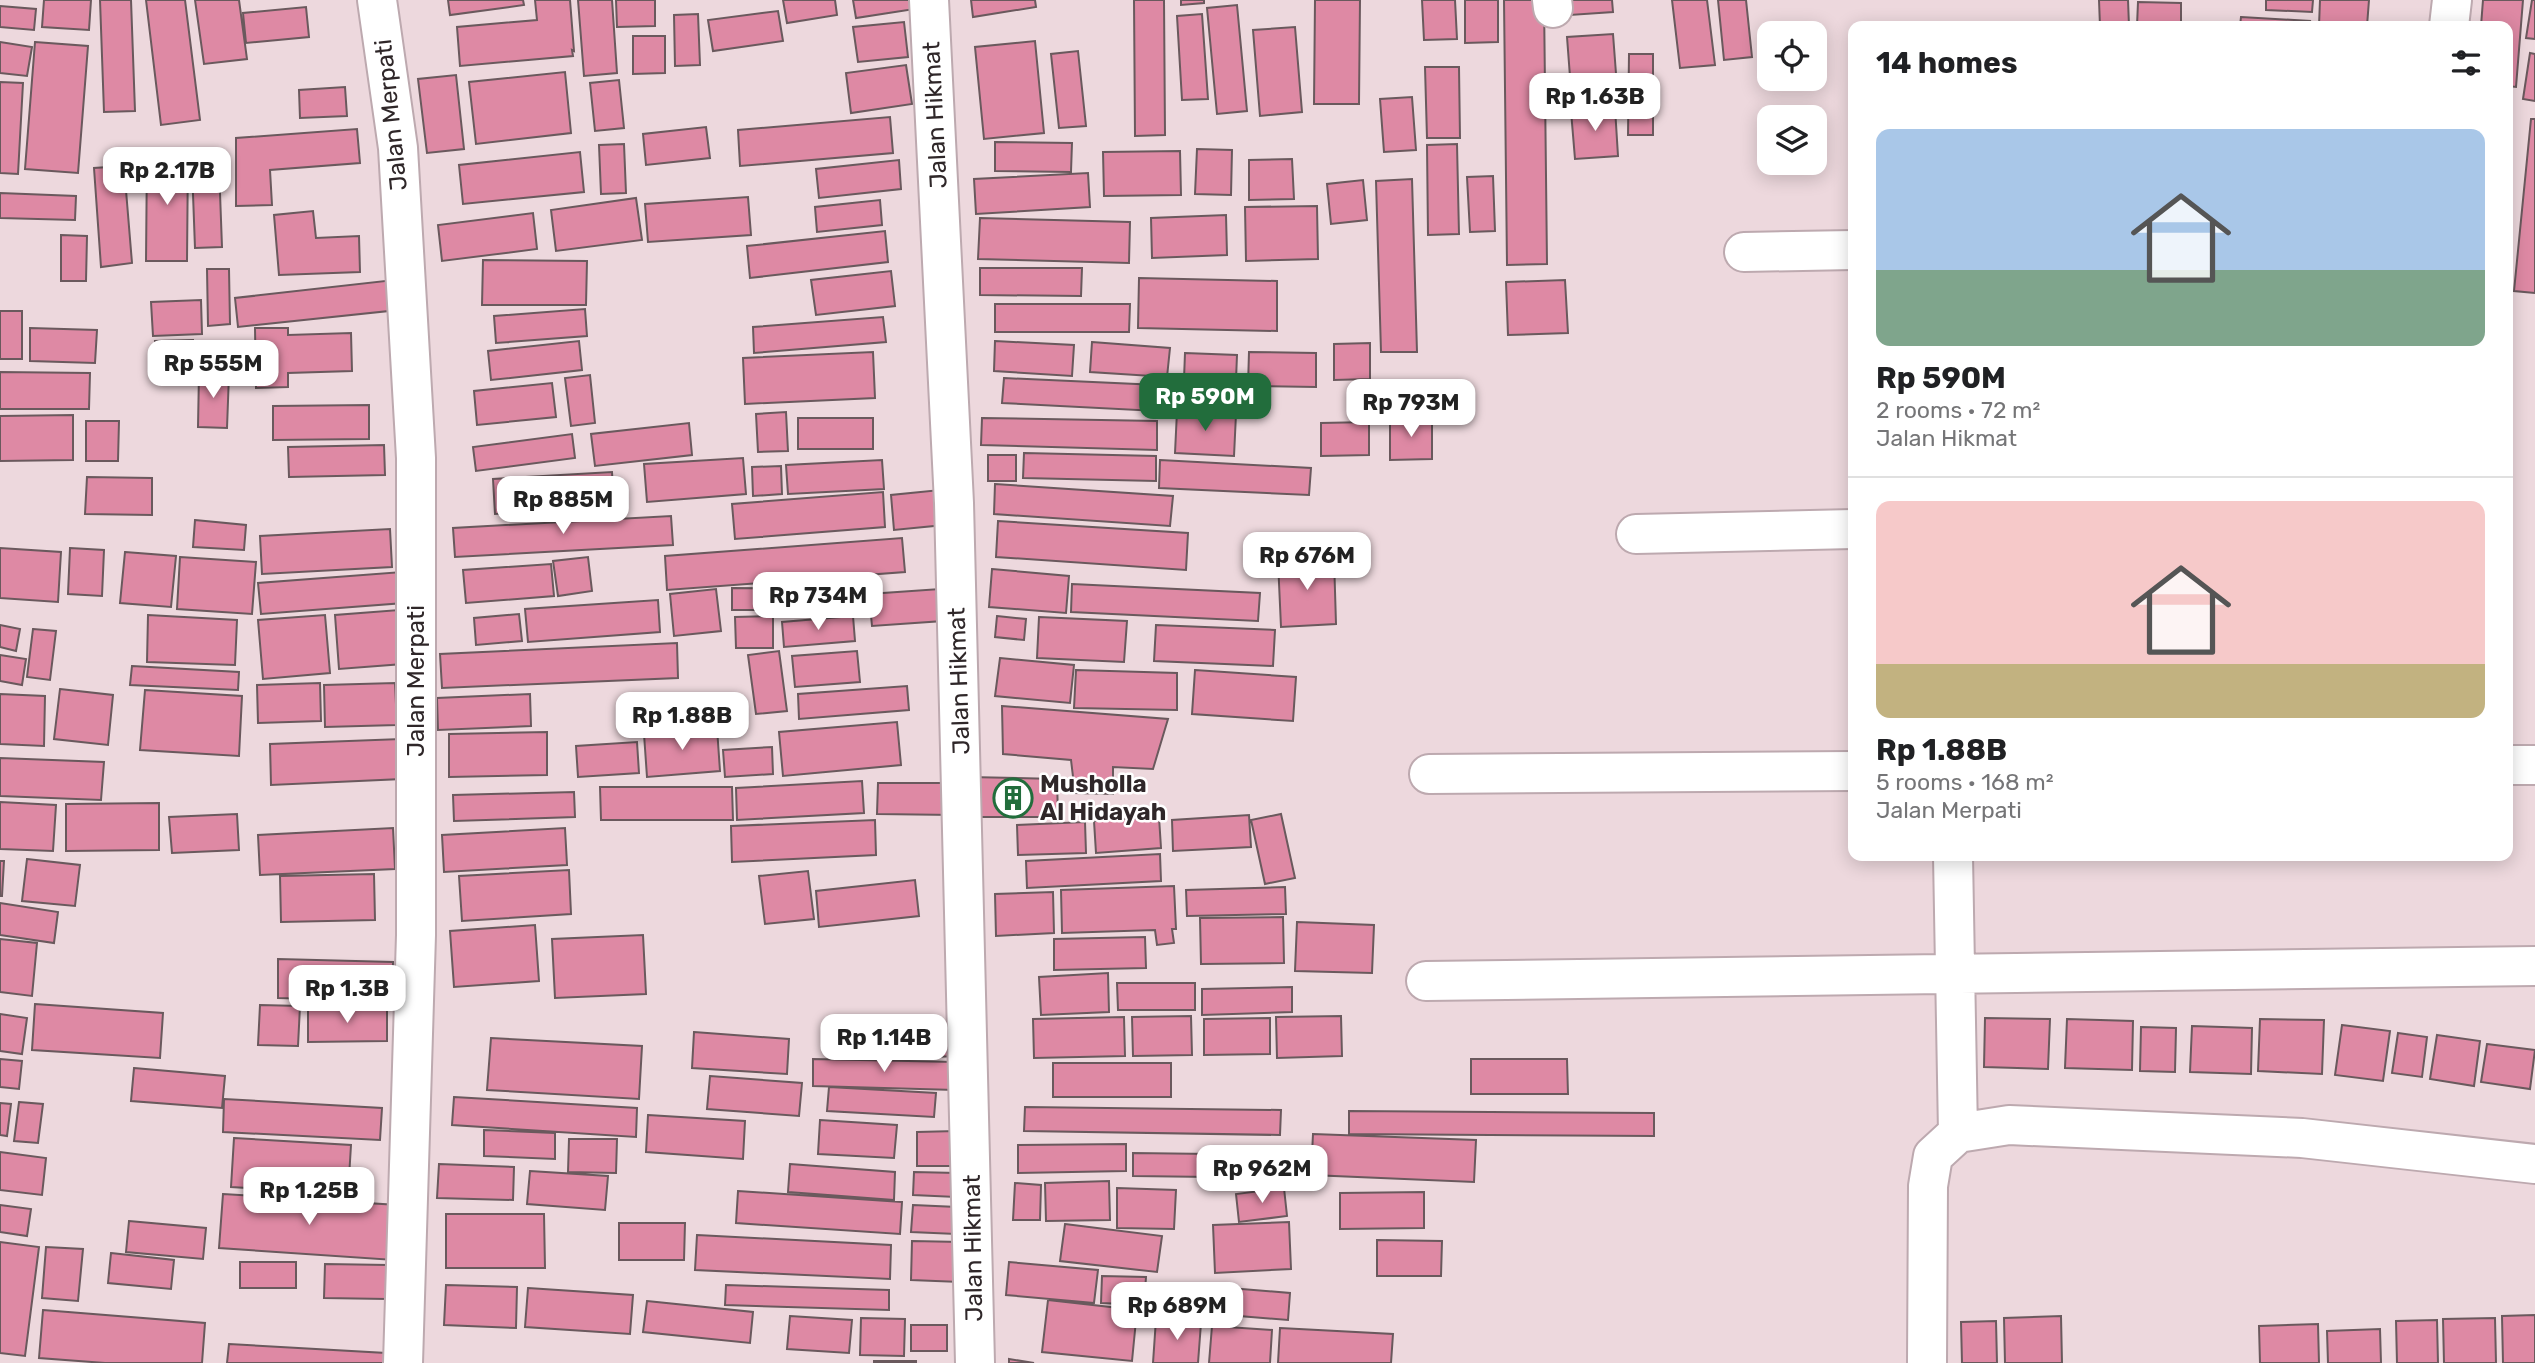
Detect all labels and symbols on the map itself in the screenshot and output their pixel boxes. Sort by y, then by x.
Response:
street label: Jalan Merpati [369,38,413,192]
street label: Jalan Hikmat [917,41,953,189]
pin: Rp 1.63B [1523,74,1667,133]
pin: Rp 2.17B [95,148,239,207]
pin: Rp 555M [148,340,278,400]
pin: Rp 590M [1140,374,1270,433]
pin: Rp 793M [1346,380,1476,439]
pin: Rp 885M [498,476,628,536]
pin: Rp 676M [1242,532,1372,592]
pin: Rp 734M [753,572,883,632]
street label: Jalan Merpati [402,605,430,757]
street label: Jalan Hikmat [942,607,976,755]
pin: Rp 1.88B [610,692,754,752]
place label: Musholla Al Hidayah [1040,770,1166,826]
building icon: Musholla Al Hidayah [992,777,1034,819]
pin: Rp 1.3B [282,965,412,1025]
pin: Rp 1.14B [812,1014,956,1074]
pin: Rp 962M [1197,1146,1327,1205]
pin: Rp 1.25B [237,1168,381,1227]
street label: Jalan Hikmat [958,1174,988,1322]
pin: Rp 689M [1112,1282,1242,1342]

